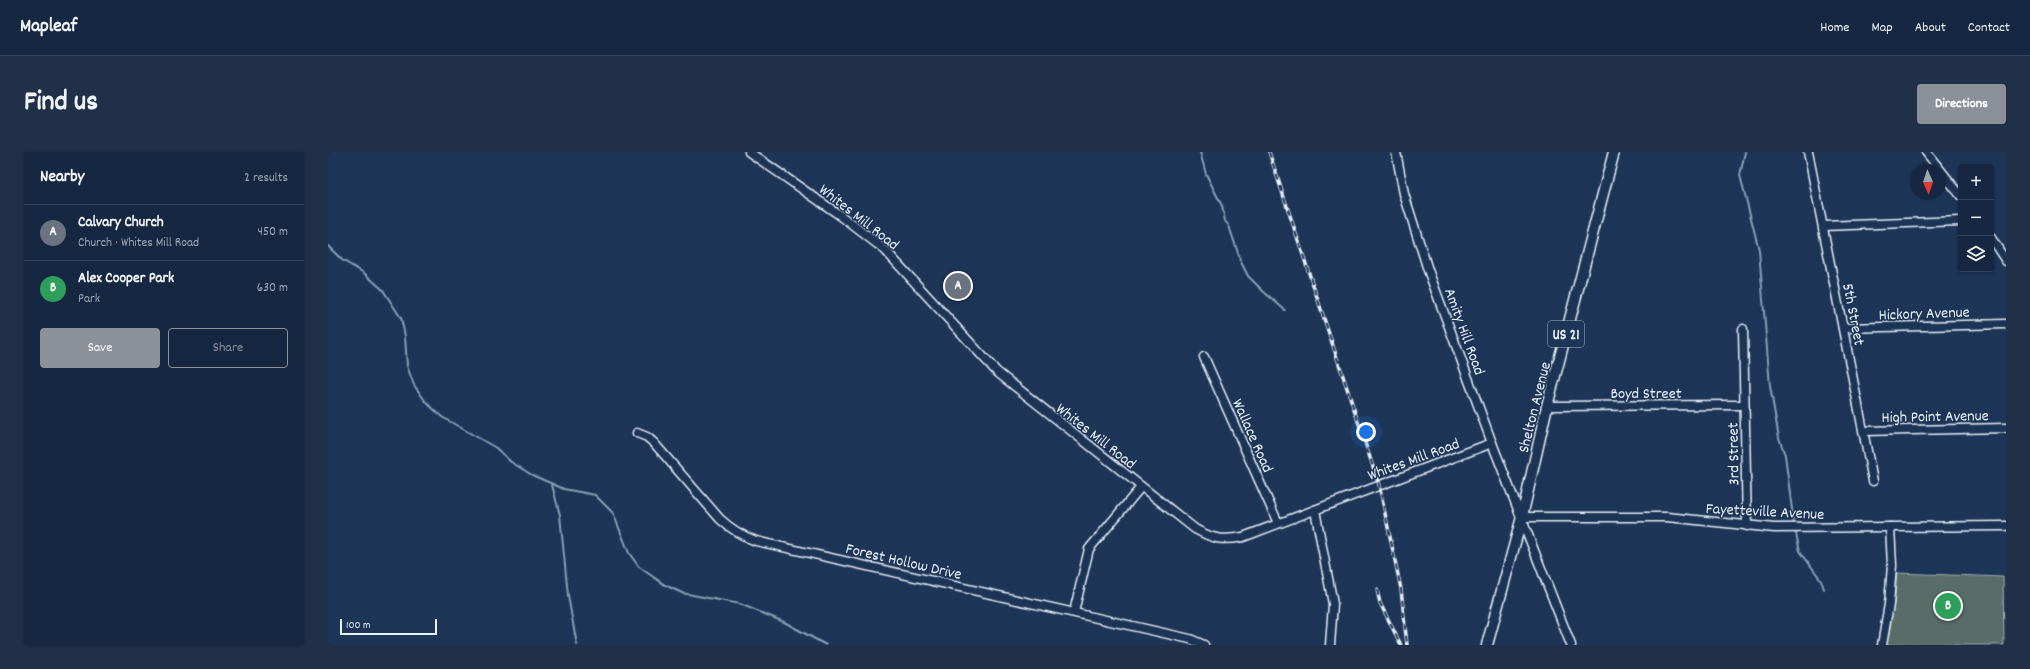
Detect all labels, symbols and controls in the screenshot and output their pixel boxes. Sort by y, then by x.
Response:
text: Mapleaf [20,14,77,41]
text: Home [1820,18,1849,38]
text: Map [1871,18,1893,38]
text: About [1915,18,1946,38]
text: Contact [1968,18,2010,38]
text: Find us [24,84,98,124]
button: Directions [1917,84,2006,124]
north arrow [1910,164,1946,200]
map controls [1958,164,1994,272]
button: + [1958,164,1994,200]
text: Nearby [40,166,84,190]
text: 2 results [244,169,288,188]
street label: Whites Mill Road [813,179,903,257]
button: − [1958,200,1994,236]
text: Calvary Church [78,212,164,234]
text: A [49,223,57,242]
text: 450 m [258,223,288,242]
text: Church · Whites Mill Road [78,234,199,253]
button: layers [1958,236,1994,272]
text: Alex Cooper Park [78,268,174,290]
pin: A [945,271,971,301]
text: B [50,279,56,298]
text: 630 m [257,279,288,298]
street label: 5th Street [1835,281,1870,348]
street label: Amity Hill Road [1437,285,1490,379]
text: Park [78,290,100,309]
street label: Hickory Avenue [1878,301,1970,328]
road number: US 21 [1548,321,1584,347]
button: Save [40,328,160,368]
button: Share [168,328,288,368]
street label: Shelton Avenue [1513,360,1558,456]
street label: Boyd Street [1610,383,1682,406]
street label: Wallace Road [1225,395,1278,477]
street label: Whites Mill Road [1050,398,1140,476]
street label: High Point Avenue [1881,405,1989,430]
your location [1356,422,1376,442]
street label: 3rd Street [1722,422,1747,486]
street label: Whites Mill Road [1365,433,1463,488]
street label: Fayetteville Avenue [1705,498,1825,527]
street label: Forest Hollow Drive [843,538,964,587]
pin: B [1935,591,1961,621]
scale bar [340,617,437,636]
text: 100 m [346,618,370,634]

